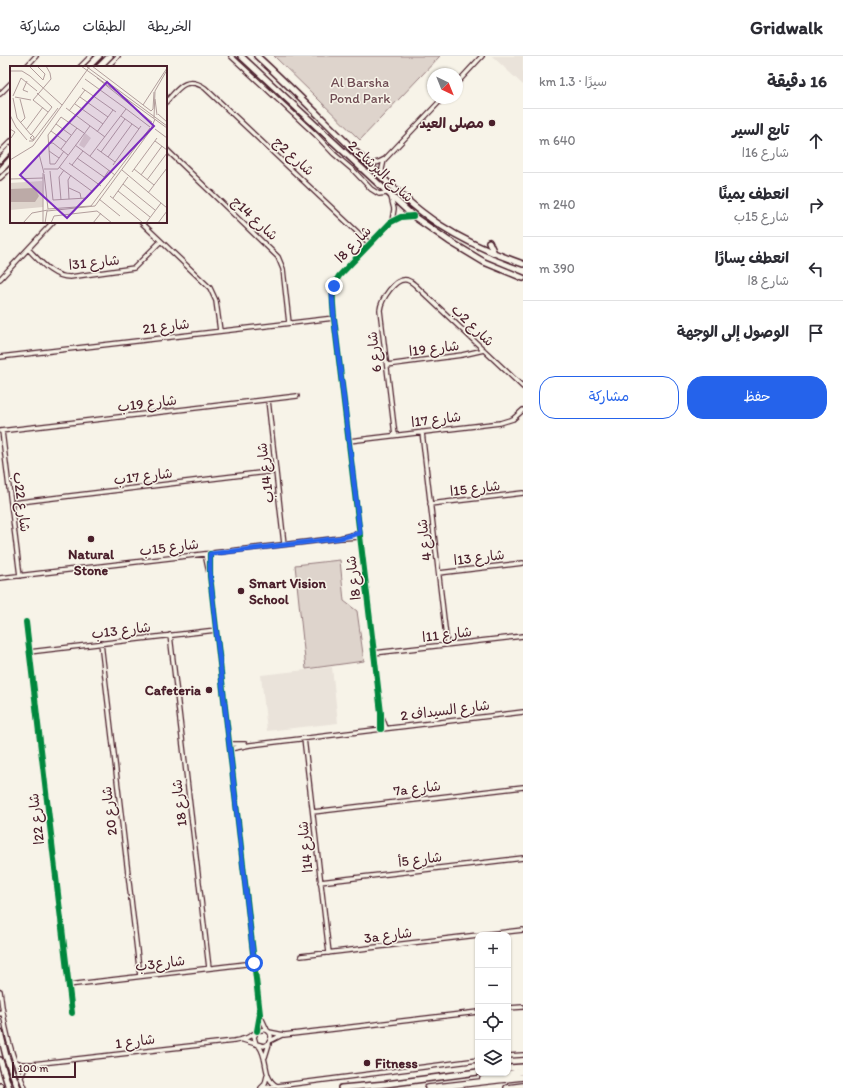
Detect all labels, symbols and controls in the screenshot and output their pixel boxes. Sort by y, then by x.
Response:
text: Gridwalk [750,16,823,39]
text: مشاركة [20,18,60,35]
text: الطبقات [82,18,126,35]
text: الخريطة [148,18,191,35]
inset map [10,66,167,223]
north arrow [427,68,463,104]
text: 16 دقيقة [767,71,827,91]
park label: Al Barsha Pond Park [330,74,391,107]
text: سيرًا · 1.3 km [539,74,607,89]
place label: مصلى العيد [420,115,484,132]
marker: مصلى العيد [487,118,497,128]
text: تابع السير [732,121,789,139]
icon: ahead [805,130,827,152]
street label: شارع 2ج [269,133,318,180]
text: 640 m [539,133,576,148]
street label: شارع البرشاء 2 [344,137,417,207]
text: شارع 16ا [742,145,789,160]
text: انعطف يمينًا [719,185,789,203]
street label: شارع 14ج [227,193,281,245]
icon: right [805,194,827,216]
text: 240 m [539,197,576,212]
text: شارع 15ب [734,209,789,224]
street label: شارع 8ا [332,222,376,267]
text: انعطف يسارًا [715,249,789,267]
street label: شارع 31ا [68,251,120,275]
icon: left [805,258,827,280]
text: 390 m [539,261,575,276]
text: شارع 8ا [748,273,789,288]
route end [325,277,343,295]
street label: شارع 2ب [447,301,498,351]
street label: شارع 21 [142,315,191,339]
icon: arrive [805,322,827,344]
text: الوصول إلى الوجهة [677,323,789,341]
street label: شارع 6 [364,331,386,373]
street label: شارع 19ا [408,337,460,361]
button: مشاركة [539,376,679,419]
button: حفظ [687,376,827,419]
street label: شارع 19ب [116,391,178,417]
street label: شارع 17ا [410,408,462,432]
street label: شارع 14ب [253,442,279,504]
street label: شارع 17ب [113,464,174,490]
street label: شارع 22ب [8,471,34,533]
street label: شارع 15ا [449,477,501,501]
street label: شارع 4 [414,518,436,562]
marker: Natural Stone [86,534,96,544]
street label: شارع 15ب [138,535,200,561]
place label: Natural Stone [68,546,115,579]
street label: شارع 13ا [453,546,506,570]
street label: شارع 8ا [342,555,366,601]
place label: Smart Vision School [249,575,326,608]
marker: Smart Vision School [236,586,246,596]
street label: شارع 13ب [90,618,152,644]
street label: شارع 11ا [421,623,473,647]
place label: Cafeteria [145,682,201,699]
marker: Cafeteria [204,685,214,695]
street label: شارع السيداف 2 [399,697,491,725]
street label: 7a شارع [392,777,442,801]
street label: شارع 18 [168,778,192,828]
street label: شارع 20 [98,785,122,837]
street label: شارع 22ا [25,792,49,846]
street label: شارع 14ا [294,820,318,874]
street label: شارع 5أ [397,848,443,872]
street label: 3a شارع [363,924,413,948]
map controls [475,932,511,1076]
button: + [475,932,511,968]
street label: شارع3ب [134,952,186,976]
route start [245,954,263,972]
button: − [475,968,511,1004]
button: locate [475,1004,511,1040]
street label: شارع 1 [114,1031,156,1053]
button: layers [475,1040,511,1076]
place label: Fitness [375,1055,418,1072]
marker: Fitness [362,1058,372,1068]
scale bar [12,1060,76,1079]
text: 100 m [18,1062,48,1075]

